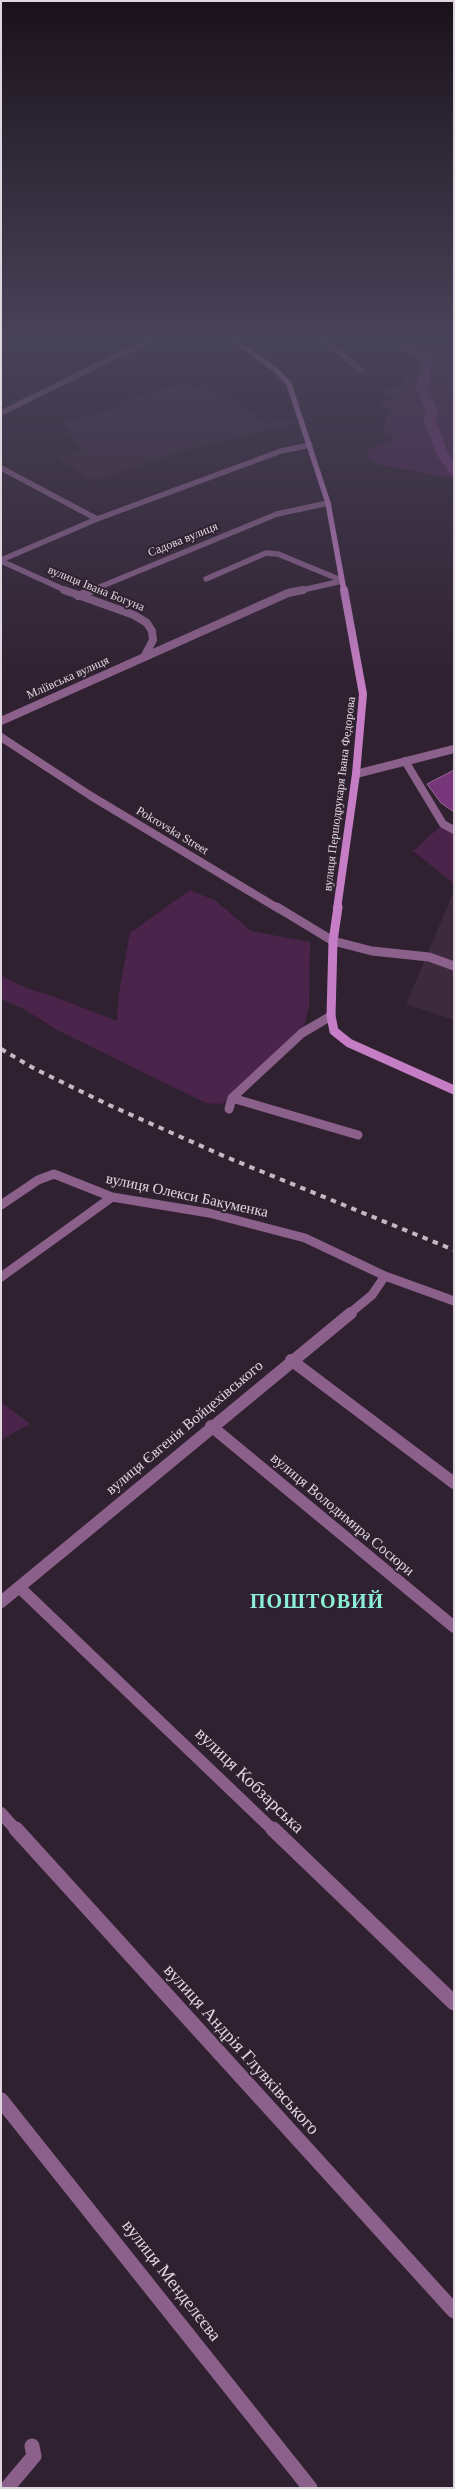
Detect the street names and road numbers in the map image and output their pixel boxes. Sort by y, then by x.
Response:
street label: Садова вулиця [146,519,220,561]
street label: вулиця Івана Богуна [45,563,147,615]
street label: Мліївська вулиця [25,653,111,703]
street label: вулиця Першодрукаря Івана Федорова [321,696,359,892]
street label: Pokrovska Street [133,804,211,858]
street label: вулиця Олекси Бакуменка [104,1170,270,1222]
street label: вулиця Євгенія Войцехівського [103,1357,267,1499]
street label: вулиця Володимира Сосюри [267,1450,417,1580]
street label: вулиця Кобзарська [190,1724,308,1838]
street label: вулиця Андрія Глувківського [159,1960,323,2140]
street label: вулиця Менделєєва [117,2216,225,2346]

